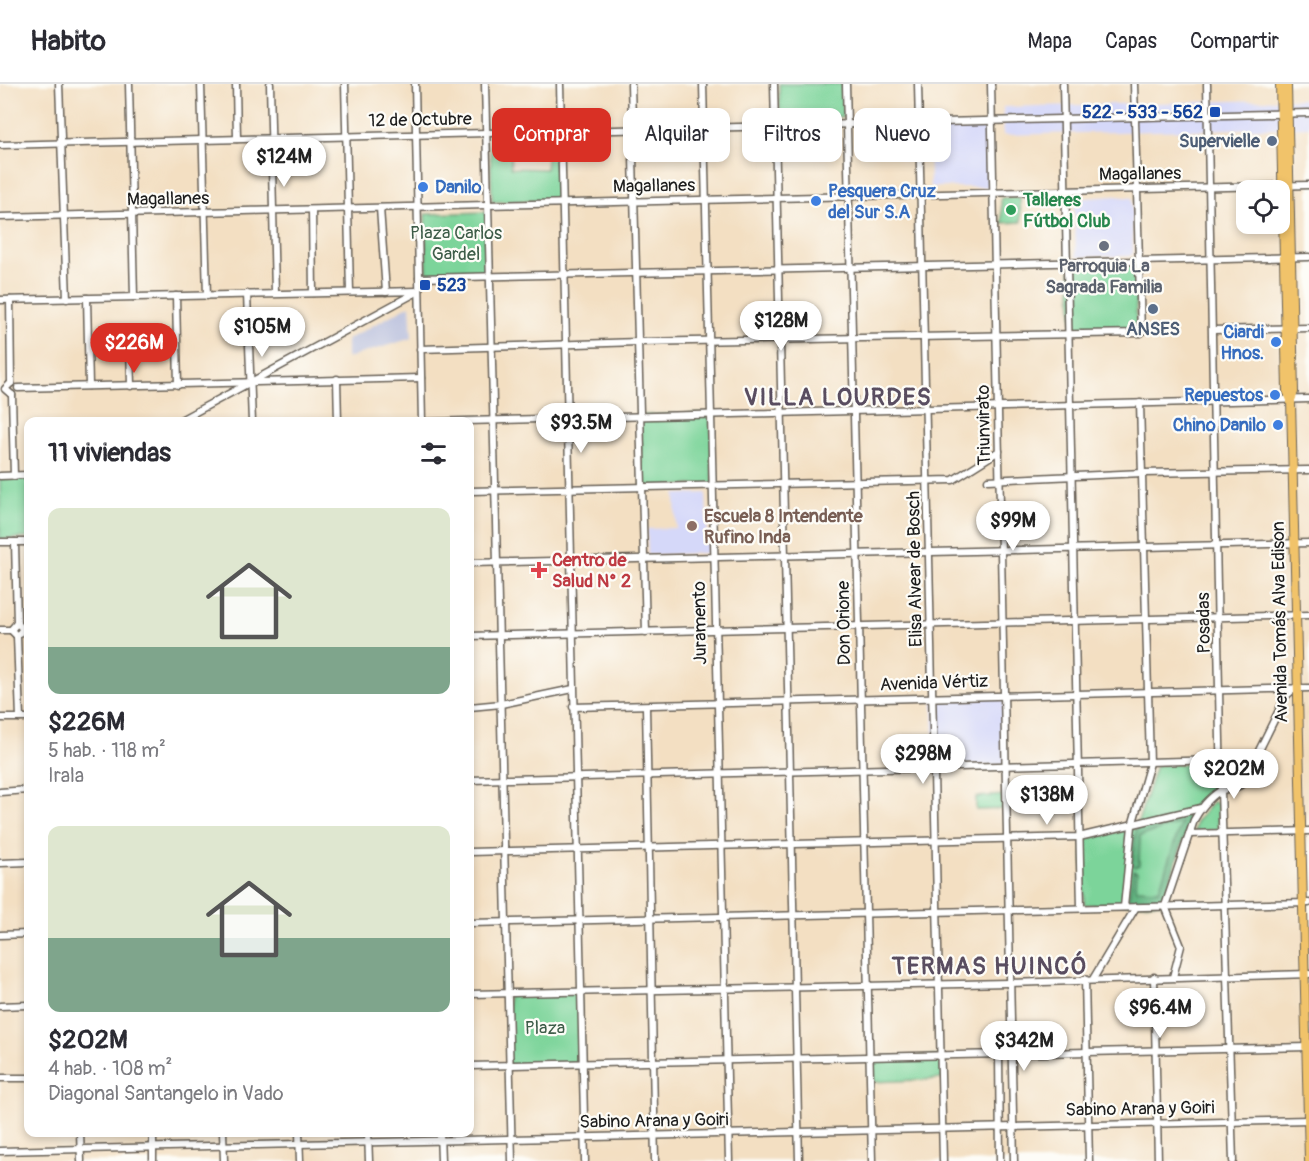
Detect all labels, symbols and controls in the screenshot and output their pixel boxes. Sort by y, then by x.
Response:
text: Habito [30,24,106,59]
text: Mapa [1028,28,1072,55]
text: Capas [1105,28,1157,55]
text: Compartir [1190,28,1279,55]
place label: 522 - 533 - 562 [1082,101,1203,124]
marker: 522 - 533 - 562 [1208,105,1222,119]
street label: 12 de Octubre [368,108,472,132]
chip: Comprar [492,108,611,162]
chip: Alquilar [623,108,730,162]
chip: Filtros [742,108,842,162]
chip: Nuevo [854,108,951,162]
place label: Supervielle [1179,130,1261,153]
marker: Supervielle [1265,134,1279,148]
pin: $124M [242,137,326,188]
text: $124M [256,144,312,169]
street label: Magallanes [1099,162,1181,186]
street label: Magallanes [613,174,695,198]
place label: Danilo [435,176,482,199]
marker: Danilo [416,180,430,194]
place label: Pesquera Cruz del Sur S.A [828,180,936,224]
map controls [1236,180,1290,234]
button: locate [1236,180,1290,234]
street label: Magallanes [127,187,209,211]
place label: Talleres Fútbol Club [1022,189,1111,233]
marker: Pesquera Cruz del Sur S.A [809,194,823,208]
marker: Talleres Fútbol Club [1004,203,1018,217]
park label: Plaza Carlos Gardel [410,222,502,266]
marker: Parroquia La Sagrada Familia [1097,239,1111,253]
place label: Parroquia La Sagrada Familia [1046,255,1163,299]
place label: 523 [437,274,466,297]
marker: 523 [418,278,432,292]
pin: $128M [739,301,823,352]
marker: ANSES [1146,302,1160,316]
pin: $105M [220,307,304,358]
text: $128M [754,308,808,333]
text: $105M [233,314,291,339]
place label: ANSES [1126,318,1180,341]
place label: Ciardi Hnos. [1220,321,1264,365]
pin: $226M [92,323,176,374]
text: $226M [104,330,164,355]
marker: Ciardi Hnos. [1269,335,1283,349]
district label: VILLA LOURDES [744,383,932,412]
street label: Triunvirato [972,384,996,466]
place label: Repuestos [1184,384,1264,407]
marker: Repuestos [1268,388,1282,402]
pin: $93.5M [532,403,630,454]
text: $93.5M [550,410,612,435]
place label: Chino Danilo [1173,414,1266,437]
marker: Chino Danilo [1271,418,1285,432]
text: 11 viviendas [48,437,171,469]
icon: filters [417,437,450,470]
street label: Elisa Alvear de Bosch [902,491,928,647]
pin: $99M [977,501,1049,552]
place label: Escuela 8 Intendente Rufino Inda [704,505,864,549]
text: $99M [990,508,1036,533]
marker: Escuela 8 Intendente Rufino Inda [685,519,699,533]
street label: Avenida Tomás Alva Edison [1267,521,1293,723]
icon: home [195,547,303,655]
place label: Centro de Salud N° 2 [552,549,631,593]
marker: Centro de Salud N° 2 [530,561,548,579]
street label: Don Orione [832,580,856,665]
street label: Juramento [688,581,712,665]
street label: Posadas [1192,592,1216,654]
street label: Avenida Vértiz [879,670,989,696]
text: $226M [48,706,125,738]
pin: $298M [881,734,965,785]
text: 5 hab. · 118 m² [48,738,166,763]
text: $298M [895,741,951,766]
pin: $202M [1192,749,1276,800]
text: $202M [1203,756,1265,781]
text: Irala [48,763,84,788]
pin: $138M [1005,775,1089,826]
text: $138M [1020,782,1074,807]
icon: home [195,865,303,973]
district label: TERMAS HUINCÓ [891,951,1088,981]
pin: $96.4M [1111,988,1209,1039]
text: $96.4M [1128,995,1192,1020]
park label: Plaza [525,1017,565,1040]
pin: $342M [982,1021,1066,1072]
text: $202M [48,1024,128,1056]
text: $342M [994,1028,1054,1053]
text: 4 hab. · 108 m² [48,1056,172,1081]
text: Diagonal Santangelo in Vado [48,1081,283,1106]
street label: Sabino Arana y Goiri [1065,1096,1215,1122]
street label: Sabino Arana y Goiri [579,1108,729,1134]

